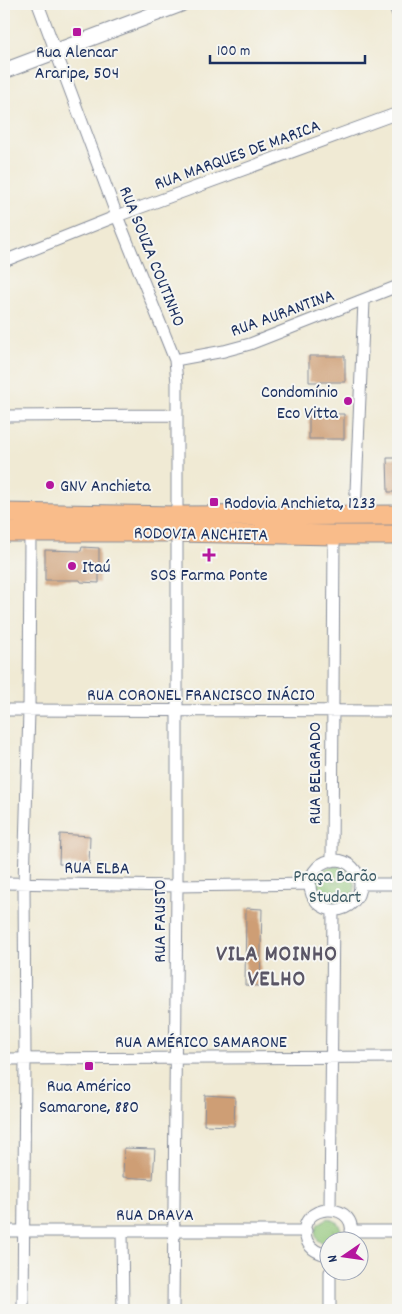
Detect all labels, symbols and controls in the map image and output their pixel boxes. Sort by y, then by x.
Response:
marker: Rua Alencar Araripe, 504 [71,26,83,38]
scale bar [210,32,364,64]
place label: Rua Alencar Araripe, 504 [35,41,119,87]
text: 100 m [217,41,250,63]
street label: RUA MARQUES DE MARICA [151,115,324,198]
street label: RUA SOUZA COUTINHO [111,183,190,331]
street label: RUA AURANTINA [227,284,338,345]
place label: Condomínio Eco Vitta [261,381,339,427]
marker: Condomínio Eco Vitta [342,395,354,407]
place label: GNV Anchieta [60,475,151,500]
marker: GNV Anchieta [44,479,56,491]
place label: Rodovia Anchieta, 1233 [224,492,376,517]
marker: Rodovia Anchieta, 1233 [208,496,220,508]
street label: RODOVIA ANCHIETA [133,522,269,549]
marker: SOS Farma Ponte [203,549,215,561]
place label: Itaú [82,556,110,581]
marker: Itaú [66,560,78,572]
place label: SOS Farma Ponte [150,564,268,589]
street label: RUA CORONEL FRANCISCO INÁCIO [87,684,315,709]
street label: RUA BELGRADO [304,722,329,824]
street label: RUA ELBA [64,856,130,883]
park label: Praça Barão Studart [293,865,377,911]
street label: RUA FAUSTO [149,879,174,963]
district label: VILA MOINHO VELHO [216,940,338,996]
street label: RUA AMÉRICO SAMARONE [115,1031,287,1056]
marker: Rua Américo Samarone, 880 [83,1060,95,1072]
place label: Rua Américo Samarone, 880 [39,1075,139,1121]
street label: RUA DRAVA [116,1204,194,1229]
north arrow [320,1232,370,1282]
text: N [323,1253,344,1264]

